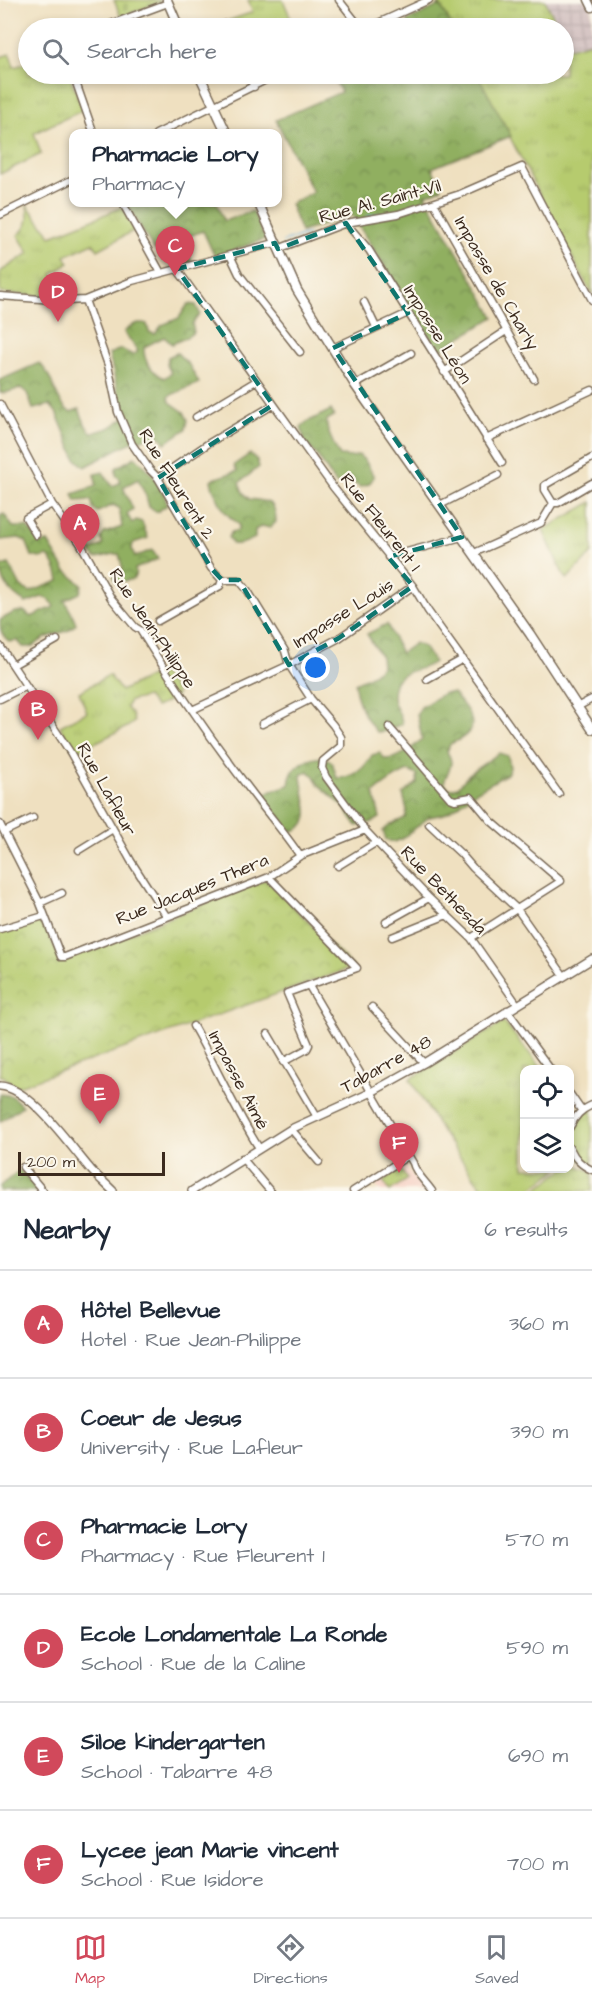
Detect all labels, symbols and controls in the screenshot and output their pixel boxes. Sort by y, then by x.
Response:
search box [18,18,574,84]
icon: search [39,35,72,68]
text: Search here [87,36,217,67]
popup [69,129,282,207]
text: Pharmacie Lory [92,139,259,170]
text: Pharmacy [92,170,186,198]
street label: Rue Al. Saint-Vil [316,173,444,230]
street label: Impasse de Charly [447,212,545,355]
pin: C [156,226,195,276]
pin: D [38,272,78,322]
street label: Impasse Léon [397,280,478,388]
street label: Rue Fleurent 2 [132,424,221,545]
street label: Rue Fleurent 1 [334,468,427,577]
pin: A [60,504,100,554]
street label: Rue Jean-Philippe [103,563,202,694]
street label: Impasse Louis [288,573,398,654]
your location [301,653,330,682]
pin: B [18,690,57,740]
street label: Rue Lafleur [71,738,142,840]
street label: Rue Bethesda [395,840,493,940]
street label: Rue Jacques Thera [112,847,272,931]
street label: Impasse Aimé [202,1026,275,1134]
street label: Tabarre 48 [336,1029,436,1100]
map controls [520,1065,574,1173]
button: locate [520,1065,574,1119]
pin: E [80,1074,120,1124]
button: layers [520,1119,574,1173]
pin: F [380,1124,418,1173]
scale bar [18,1149,165,1176]
text: 200 m [27,1151,75,1173]
text: Nearby [24,1212,111,1248]
text: 6 results [484,1216,568,1244]
text: Hôtel Bellevue [81,1295,221,1326]
text: A [37,1310,50,1338]
text: 360 m [509,1310,568,1338]
text: Hotel · Rue Jean-Philippe [81,1326,301,1354]
text: Coeur de Jesus [81,1403,242,1434]
text: B [36,1418,51,1446]
text: 390 m [510,1418,568,1446]
text: University · Rue Lafleur [81,1434,303,1462]
text: Pharmacie Lory [81,1511,247,1542]
text: C [36,1526,51,1554]
text: 570 m [505,1526,568,1554]
text: Pharmacy · Rue Fleurent 1 [81,1542,325,1570]
text: Ecole Londamentale La Ronde [81,1619,387,1650]
text: D [37,1634,50,1662]
text: 590 m [506,1634,568,1662]
text: School · Rue de la Caline [81,1650,306,1678]
text: Siloe kindergarten [81,1727,265,1758]
text: E [38,1742,49,1770]
text: 690 m [508,1742,568,1770]
text: School · Tabarre 48 [81,1758,272,1786]
text: Lycee jean Marie vincent [81,1835,339,1866]
text: F [37,1850,50,1878]
text: 700 m [507,1850,568,1878]
text: School · Rue Isidore [81,1866,264,1894]
tab: Map [74,1931,107,1989]
tab: Directions [254,1931,328,1989]
tab: Saved [475,1931,518,1989]

